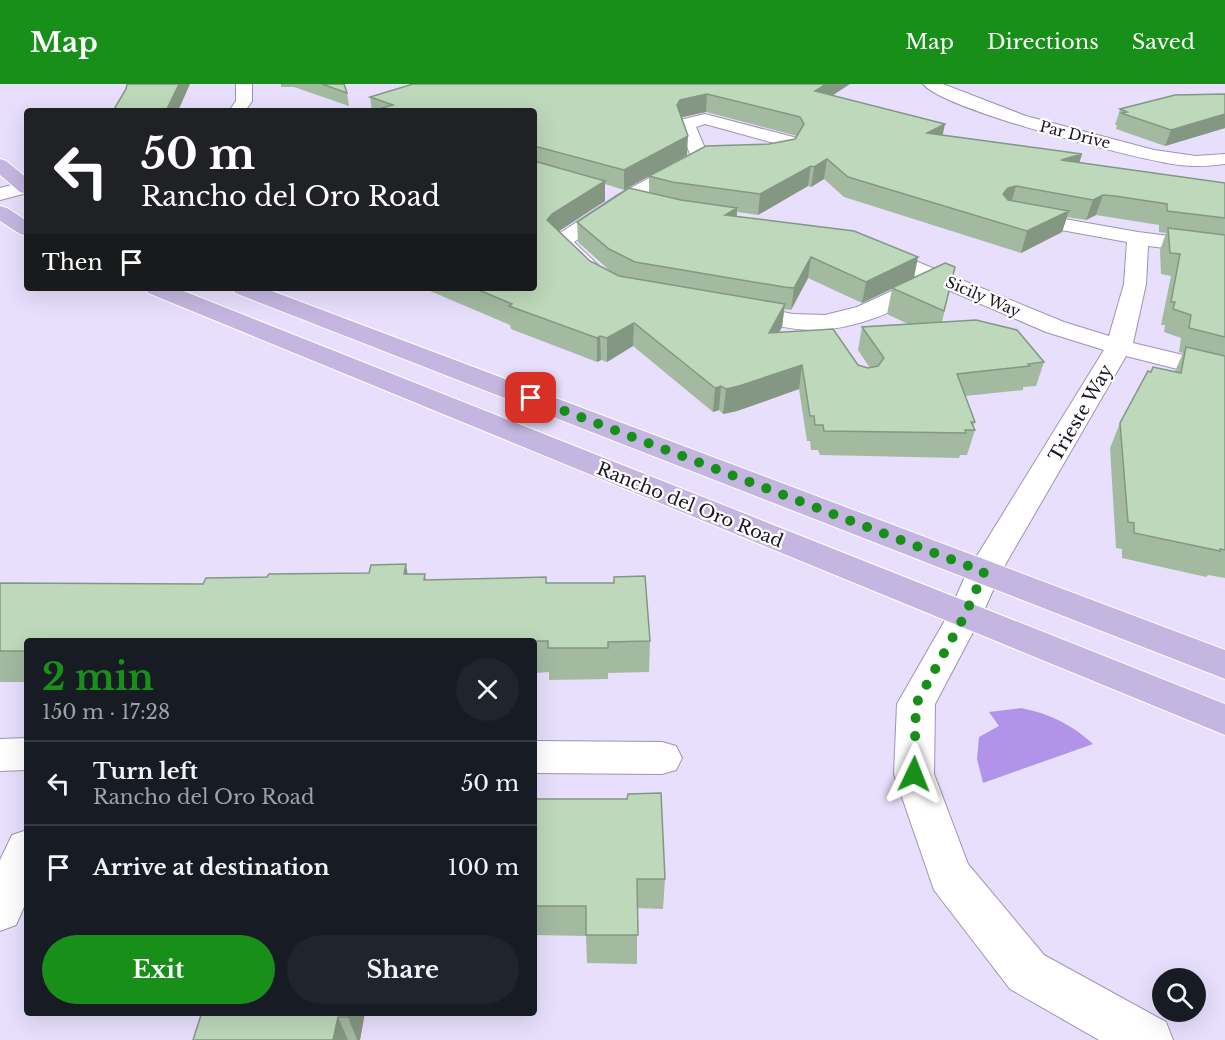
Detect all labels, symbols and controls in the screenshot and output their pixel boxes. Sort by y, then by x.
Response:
text: Map [30,25,98,60]
text: Map [905,29,954,55]
text: Directions [987,29,1099,55]
text: Saved [1132,29,1195,55]
street label: Par Drive [1038,117,1113,152]
text: 50 m [141,128,255,180]
icon: left [42,132,120,210]
text: Rancho del Oro Road [141,180,440,213]
icon: arrive [115,246,148,279]
text: Then [42,249,103,276]
street label: Sicily Way [943,272,1024,321]
street label: Trieste Way [1044,360,1118,466]
pin [505,372,556,423]
icon: arrive [514,381,547,414]
street label: Rancho del Oro Road [594,457,786,553]
text: 2 min [42,655,154,700]
button: close [456,658,519,721]
text: 150 m · 17:28 [42,700,170,724]
position arrow [882,742,946,806]
text: Turn left [93,758,198,785]
icon: left [42,767,75,800]
text: 50 m [461,770,519,797]
text: Rancho del Oro Road [93,785,314,809]
icon: arrive [42,851,75,884]
text: Arrive at destination [93,854,330,881]
text: 100 m [448,854,519,881]
button: Exit [42,935,275,1004]
button: Share [287,935,519,1004]
map controls [1152,968,1206,1022]
button: search [1152,968,1206,1022]

